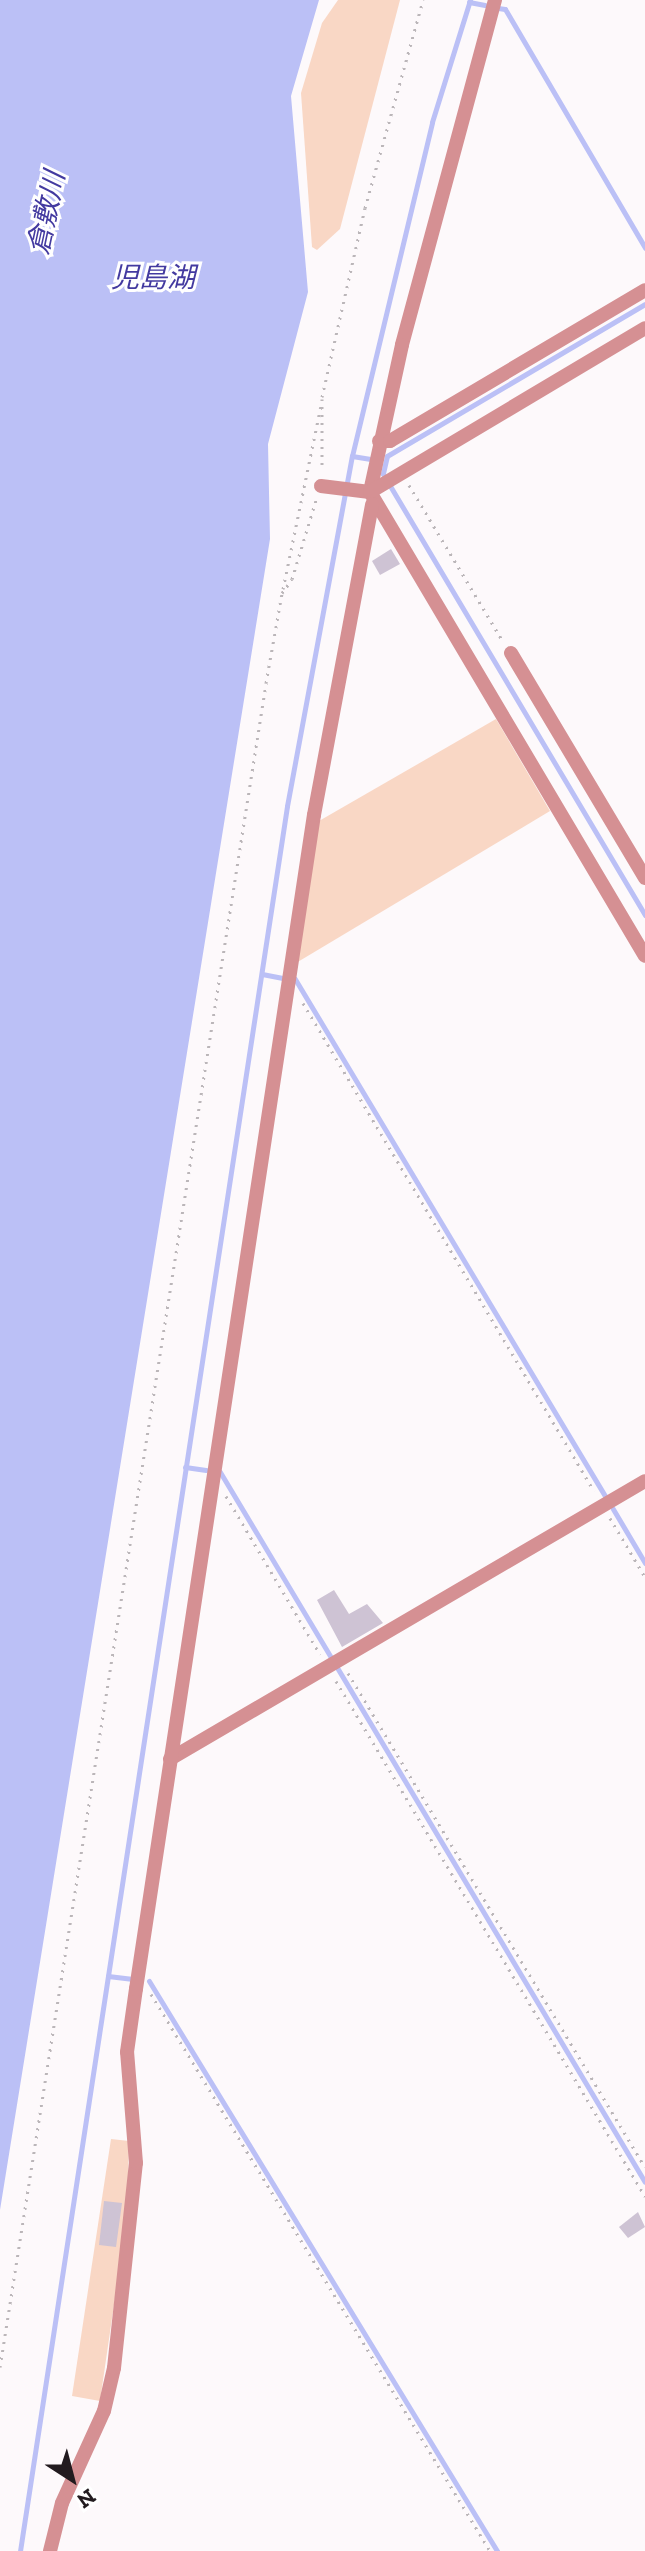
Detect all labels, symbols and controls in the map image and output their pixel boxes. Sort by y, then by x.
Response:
water label: 倉敷川 [22,168,72,258]
water label: 児島湖 [111,261,195,295]
north arrow [32,2439,112,2519]
text: N [72,2483,101,2515]

